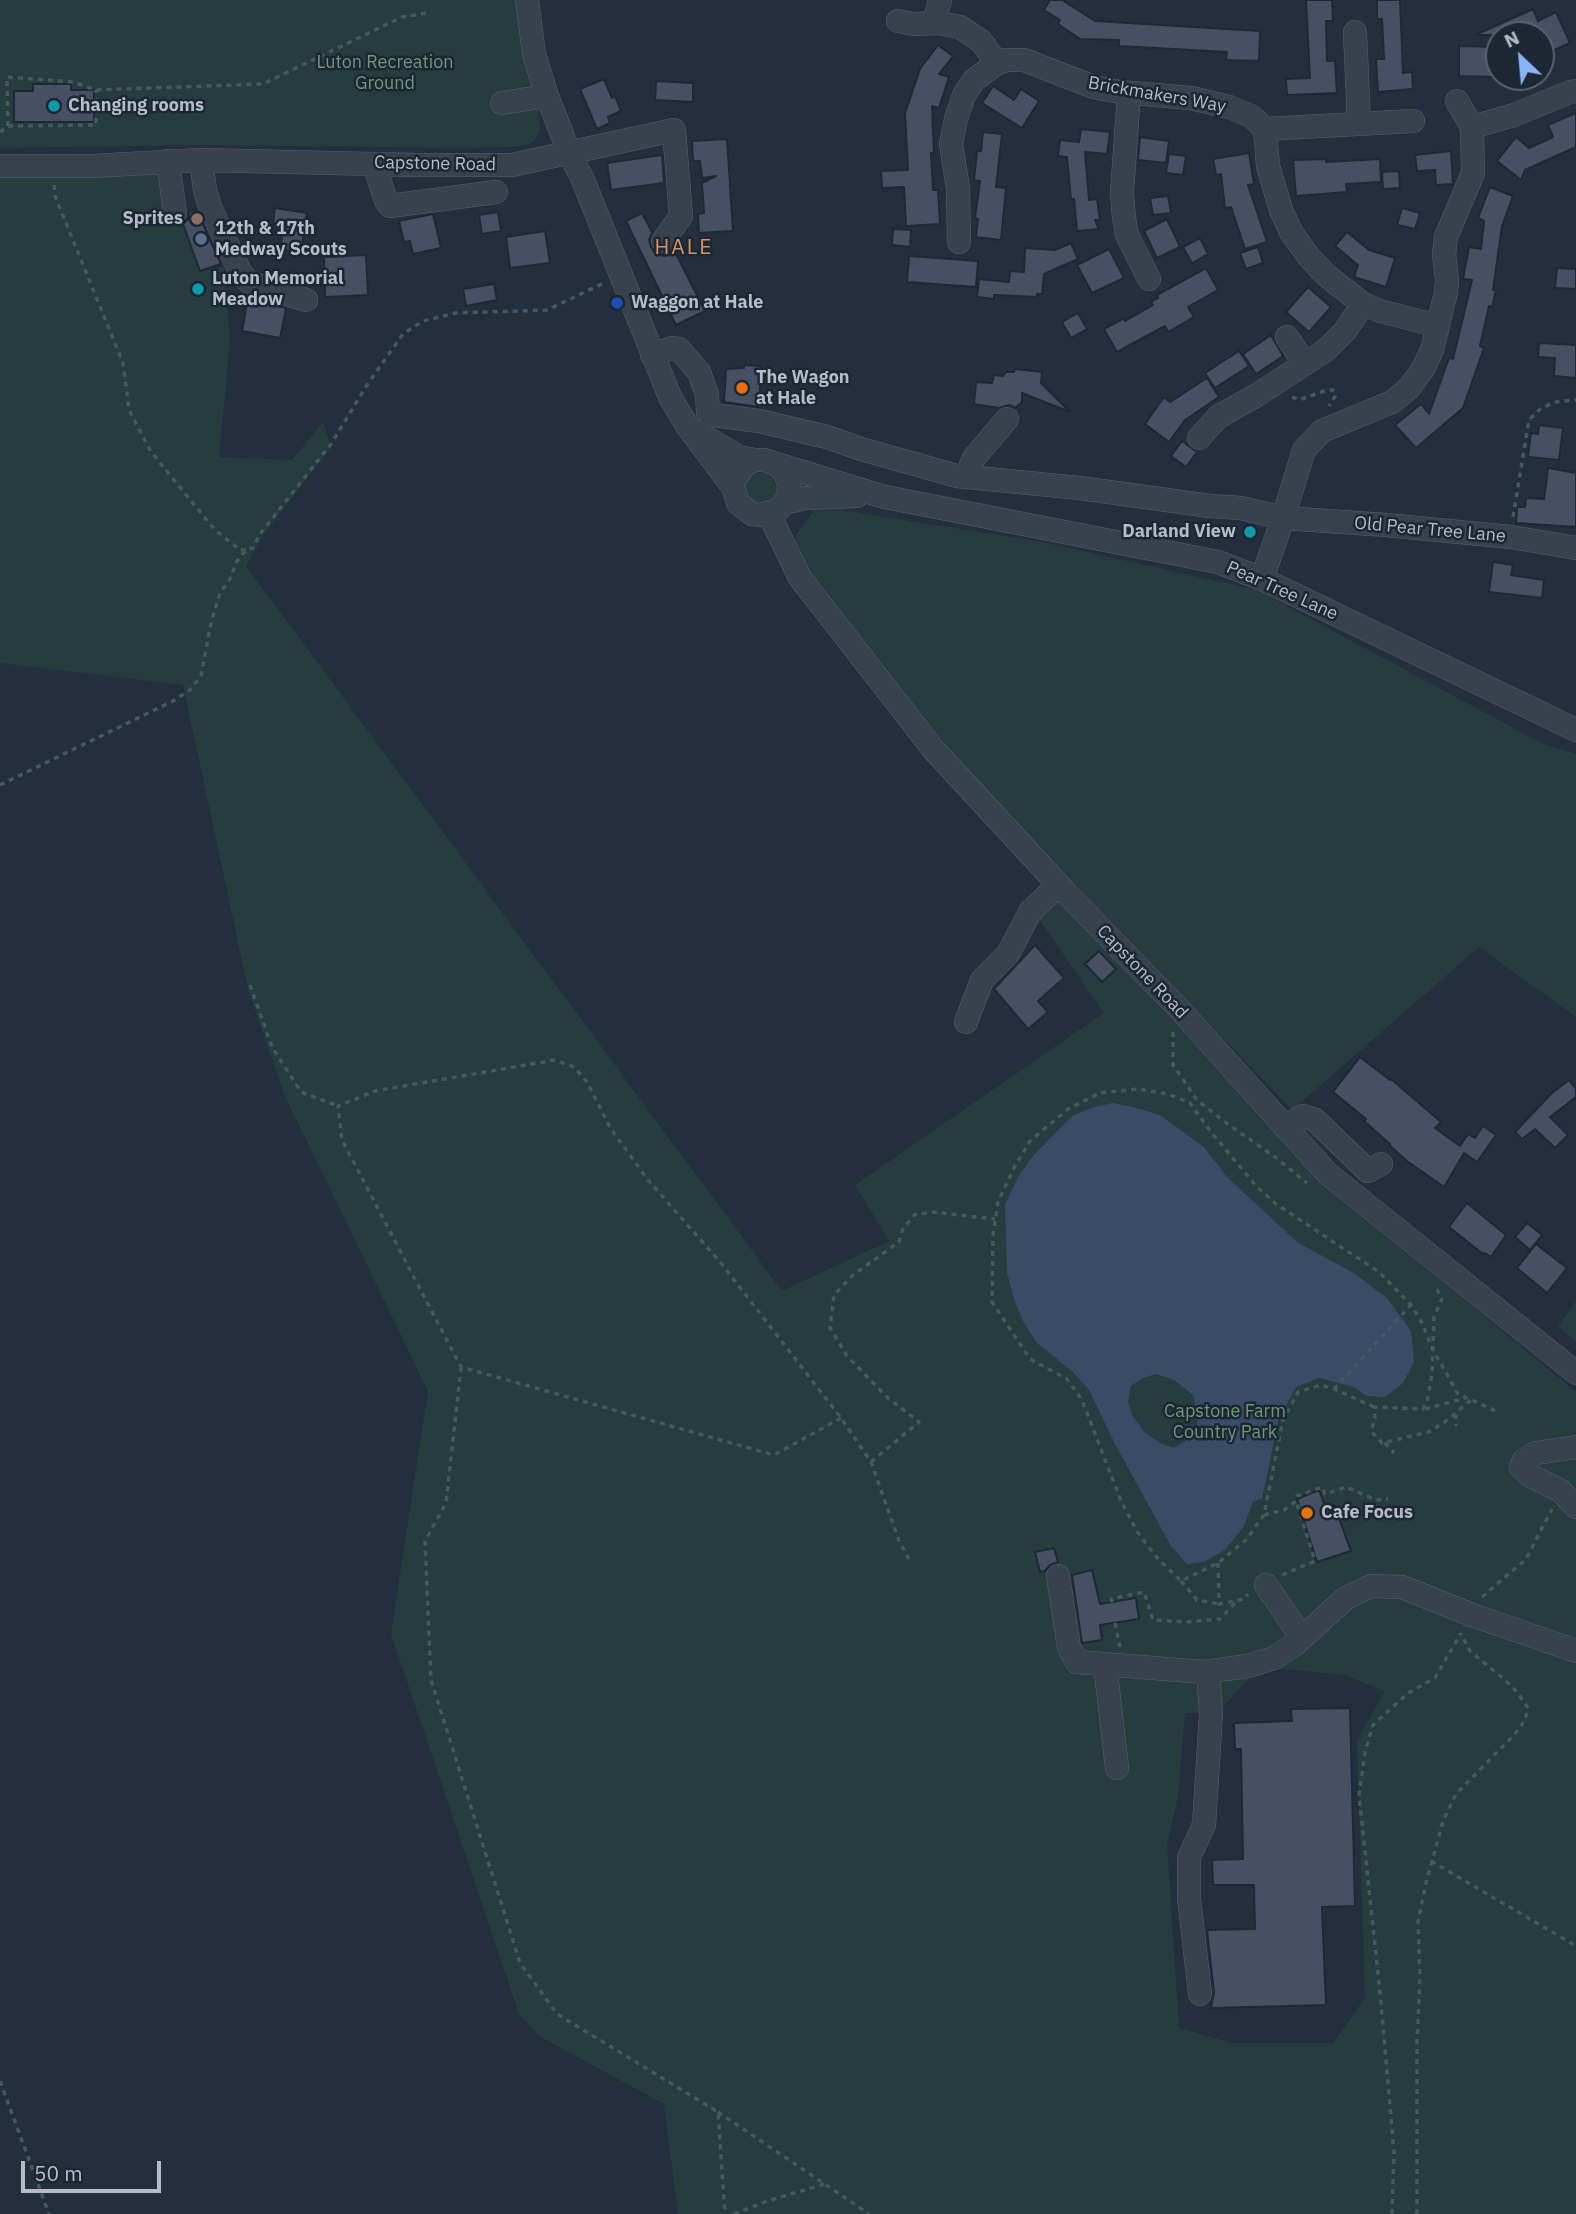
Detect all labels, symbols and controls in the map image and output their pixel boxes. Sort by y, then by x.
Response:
north arrow [1485,21,1555,91]
text: N [1500,25,1523,53]
park label: Luton Recreation Ground [316,52,454,94]
street label: Brickmakers Way [1086,72,1228,118]
place label: Changing rooms [68,95,204,117]
marker: Changing rooms [46,98,62,114]
street label: Capstone Road [374,152,496,176]
place label: Sprites [122,208,183,230]
marker: Sprites [189,211,205,227]
place label: 12th & 17th Medway Scouts [215,218,347,260]
marker: 12th & 17th Medway Scouts [193,231,209,247]
district label: HALE [655,235,713,261]
place label: Luton Memorial Meadow [212,268,343,310]
marker: Luton Memorial Meadow [190,281,206,297]
place label: Waggon at Hale [631,292,763,314]
marker: Waggon at Hale [609,295,625,311]
place label: The Wagon at Hale [756,367,850,410]
marker: The Wagon at Hale [734,380,750,396]
street label: Old Pear Tree Lane [1353,513,1507,547]
place label: Darland View [1122,521,1236,543]
marker: Darland View [1242,524,1258,540]
street label: Pear Tree Lane [1223,557,1341,625]
street label: Capstone Road [1092,921,1192,1023]
park label: Capstone Farm Country Park [1164,1401,1286,1444]
place label: Cafe Focus [1321,1502,1413,1524]
marker: Cafe Focus [1299,1505,1315,1521]
scale bar [24,2148,164,2192]
text: 50 m [34,2159,83,2187]

